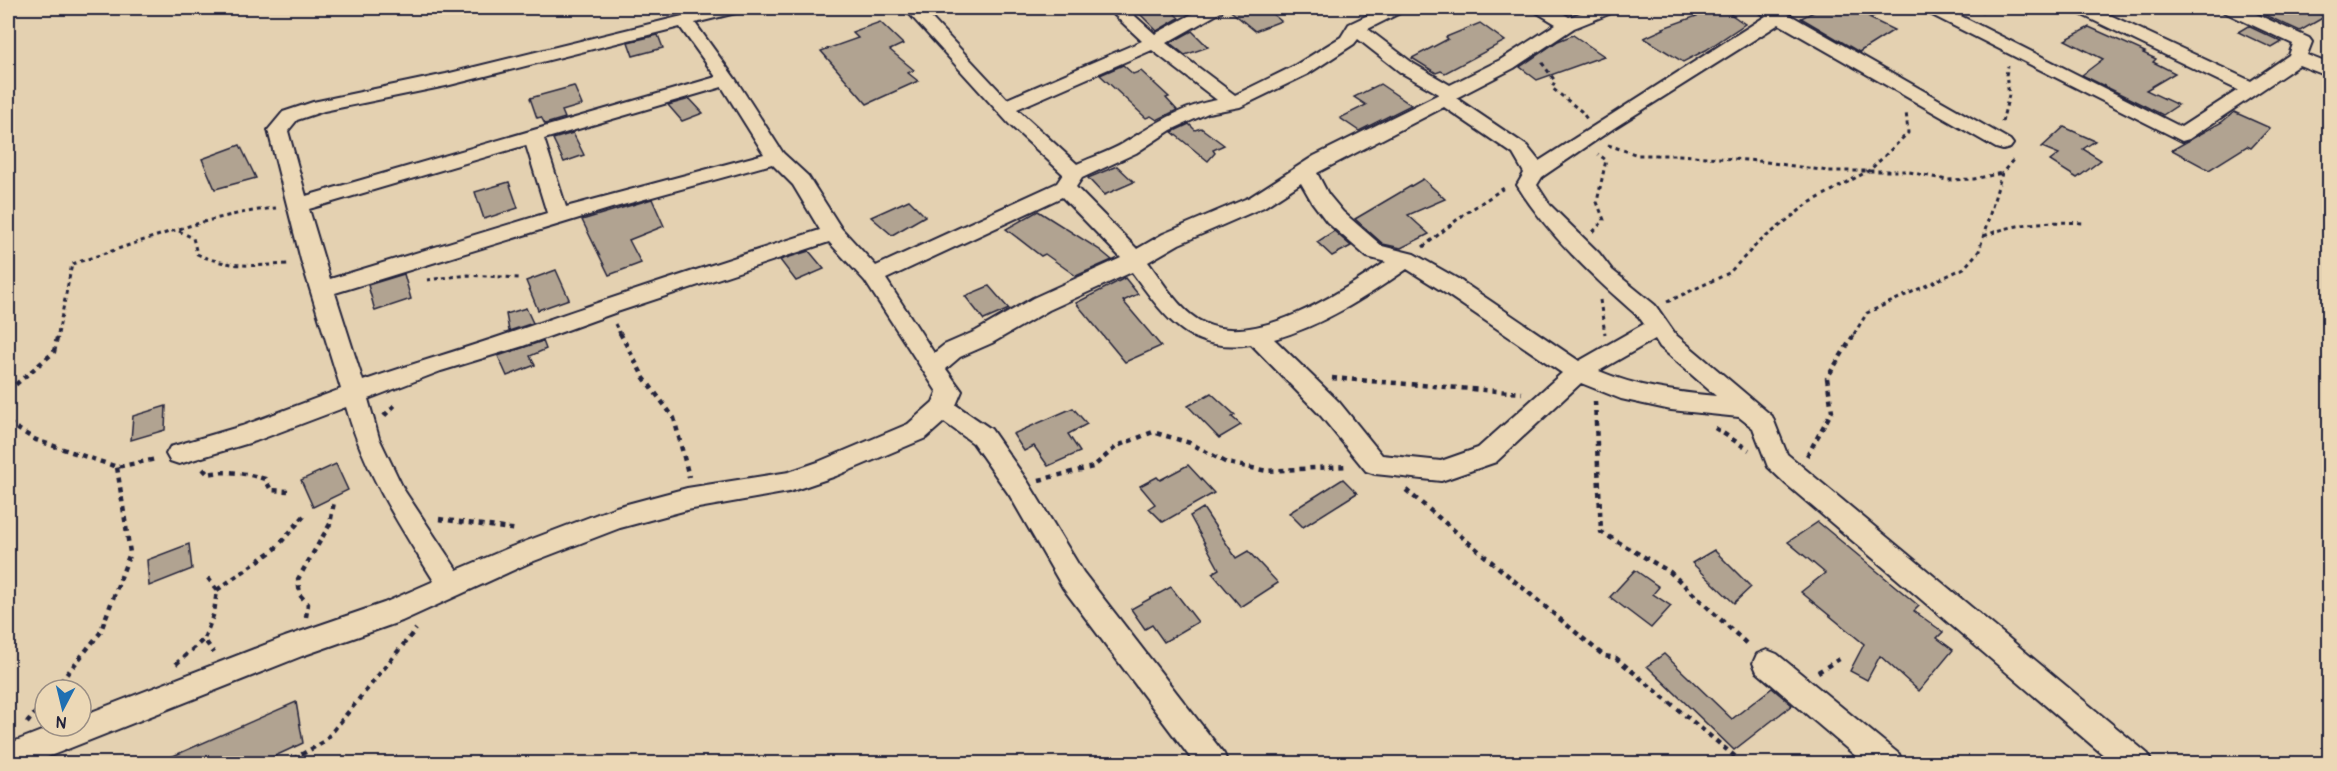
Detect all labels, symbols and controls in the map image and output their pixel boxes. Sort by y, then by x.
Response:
north arrow [33,678,93,738]
text: N [55,711,68,732]

